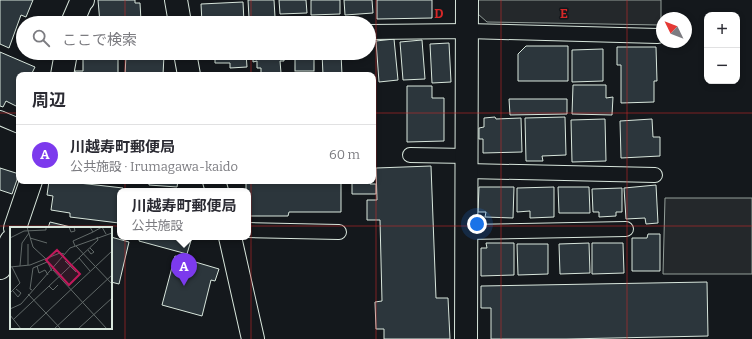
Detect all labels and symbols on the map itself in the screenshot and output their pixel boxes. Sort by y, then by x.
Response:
text: D [434,6,444,21]
text: E [560,6,568,21]
north arrow [656,12,692,48]
your location [467,214,487,234]
inset map [10,227,112,329]
pin: A [171,253,197,286]

